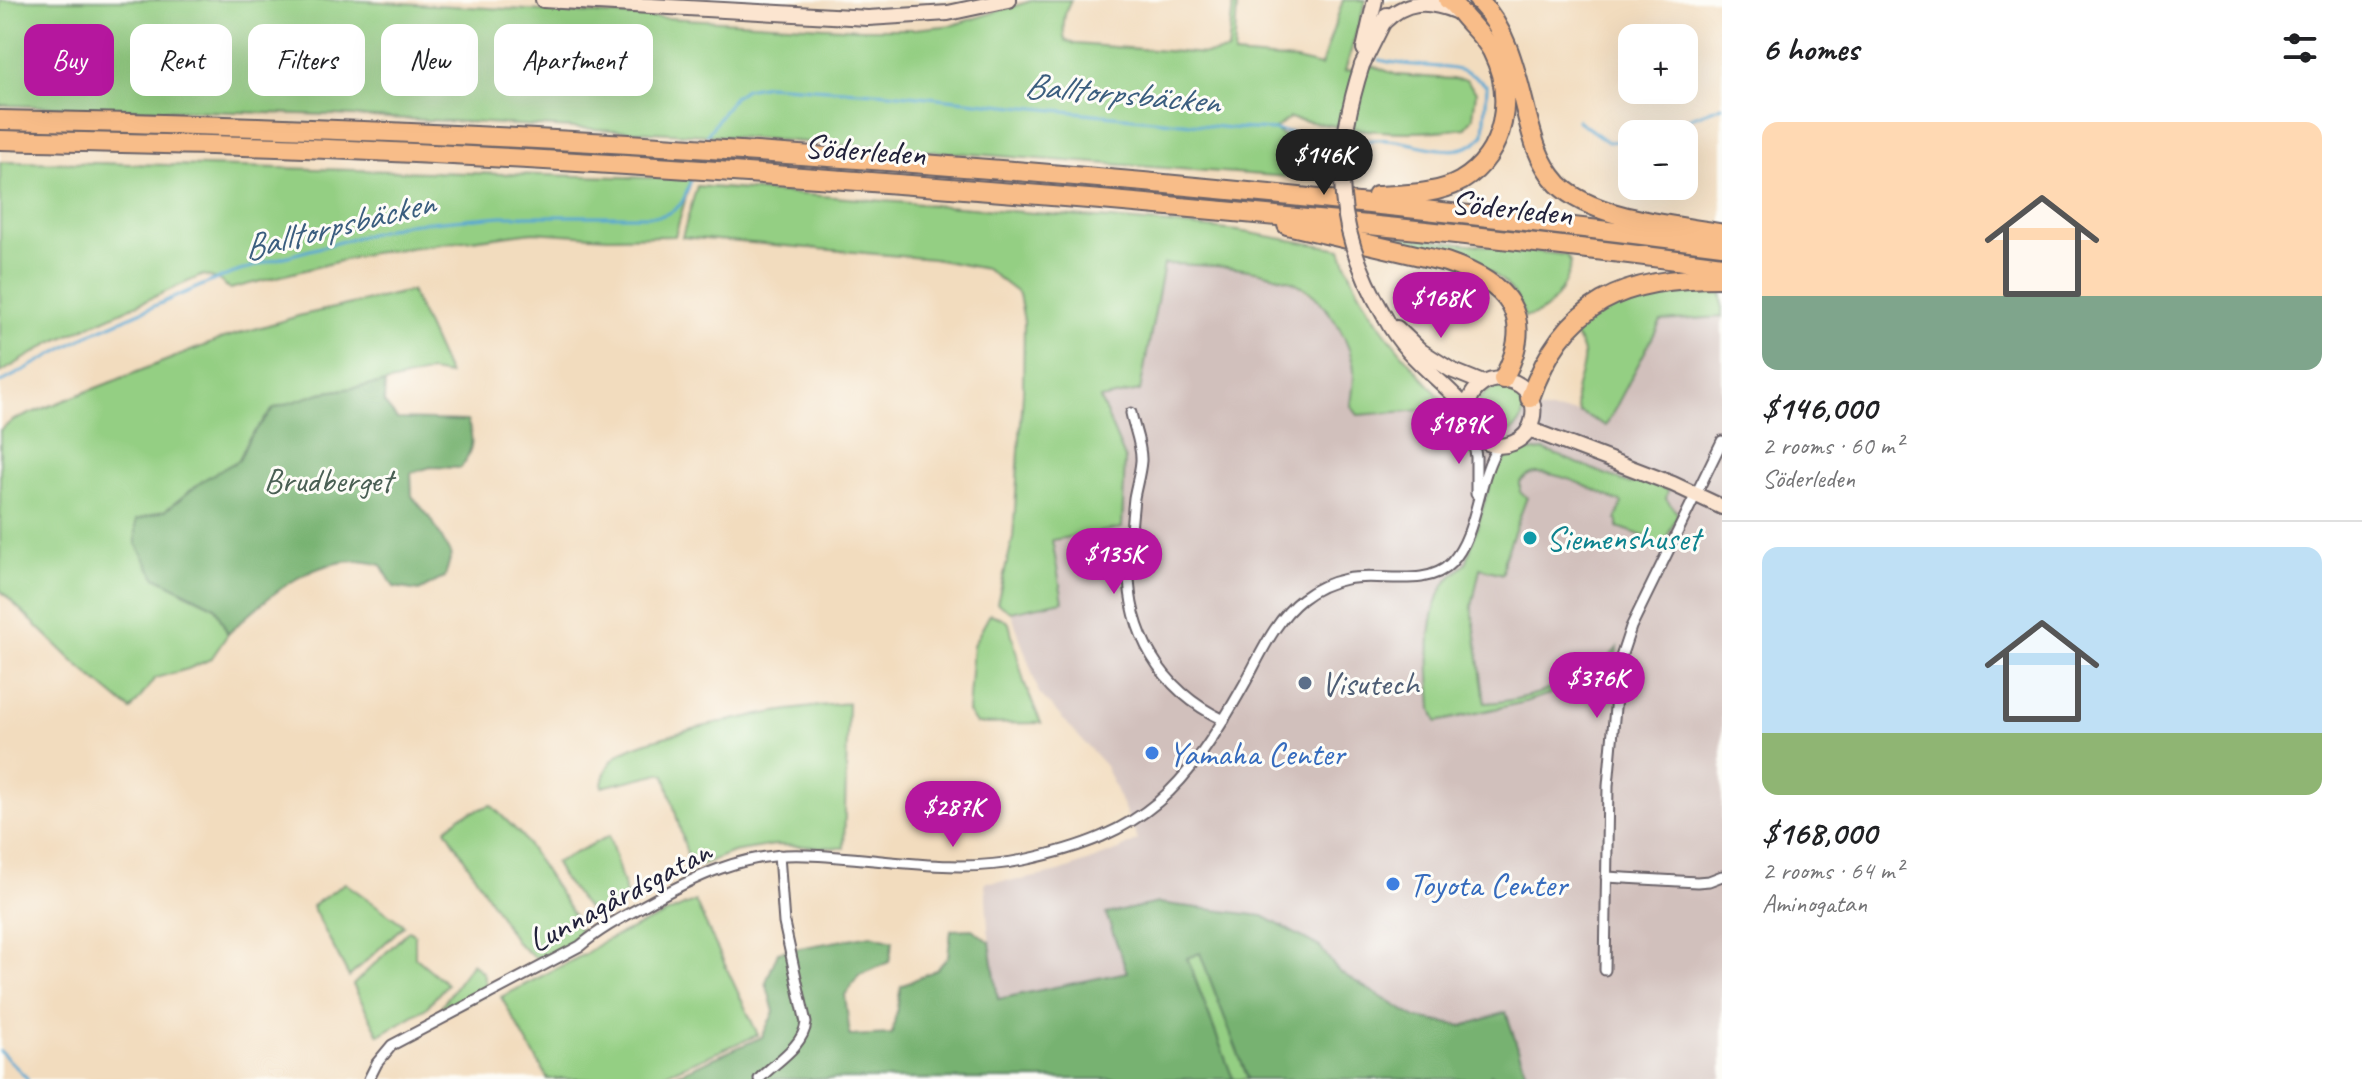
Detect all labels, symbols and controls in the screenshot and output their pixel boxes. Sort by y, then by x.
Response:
chip: Buy [24,24,114,96]
chip: Rent [130,24,232,96]
chip: Filters [248,24,365,96]
chip: New [381,24,478,96]
chip: Apartment [494,24,653,96]
map controls [1618,24,1698,200]
button: + [1618,24,1698,104]
icon: filters [2278,26,2322,70]
text: 6 homes [1762,27,1859,70]
water label: Balltorpsbäcken [1023,62,1225,125]
button: − [1618,120,1698,200]
street label: Söderleden [803,124,928,175]
pin: $146K [1268,129,1380,197]
text: $146K [1294,138,1354,171]
icon: home [1970,174,2114,318]
water label: Balltorpsbäcken [238,178,442,271]
street label: Söderleden [1449,180,1575,235]
pin: $168K [1385,272,1497,340]
text: $168K [1411,281,1471,314]
text: $146,000 [1762,386,1877,429]
pin: $189K [1403,398,1515,466]
text: $189K [1429,407,1489,440]
text: 2 rooms · 60 m² [1762,429,1903,462]
park label: Brudberget [264,459,397,502]
text: Söderleden [1762,462,1855,495]
place label: Siemenshuset [1546,517,1705,560]
pin: $135K [1058,528,1170,596]
marker: Siemenshuset [1521,529,1539,547]
text: $135K [1084,537,1144,570]
icon: home [1970,599,2114,743]
pin: $376K [1541,652,1653,720]
text: $376K [1567,661,1627,694]
place label: Visutech [1321,662,1421,705]
marker: Visutech [1296,674,1314,692]
place label: Yamaha Center [1168,732,1348,775]
marker: Yamaha Center [1143,744,1161,762]
pin: $287K [897,781,1009,849]
text: $287K [923,790,983,823]
text: $168,000 [1762,811,1877,854]
street label: Lunnagårdsgatan [520,828,720,962]
text: 2 rooms · 64 m² [1762,854,1903,887]
place label: Toyota Center [1409,863,1570,906]
marker: Toyota Center [1384,875,1402,893]
text: Aminogatan [1762,887,1867,920]

